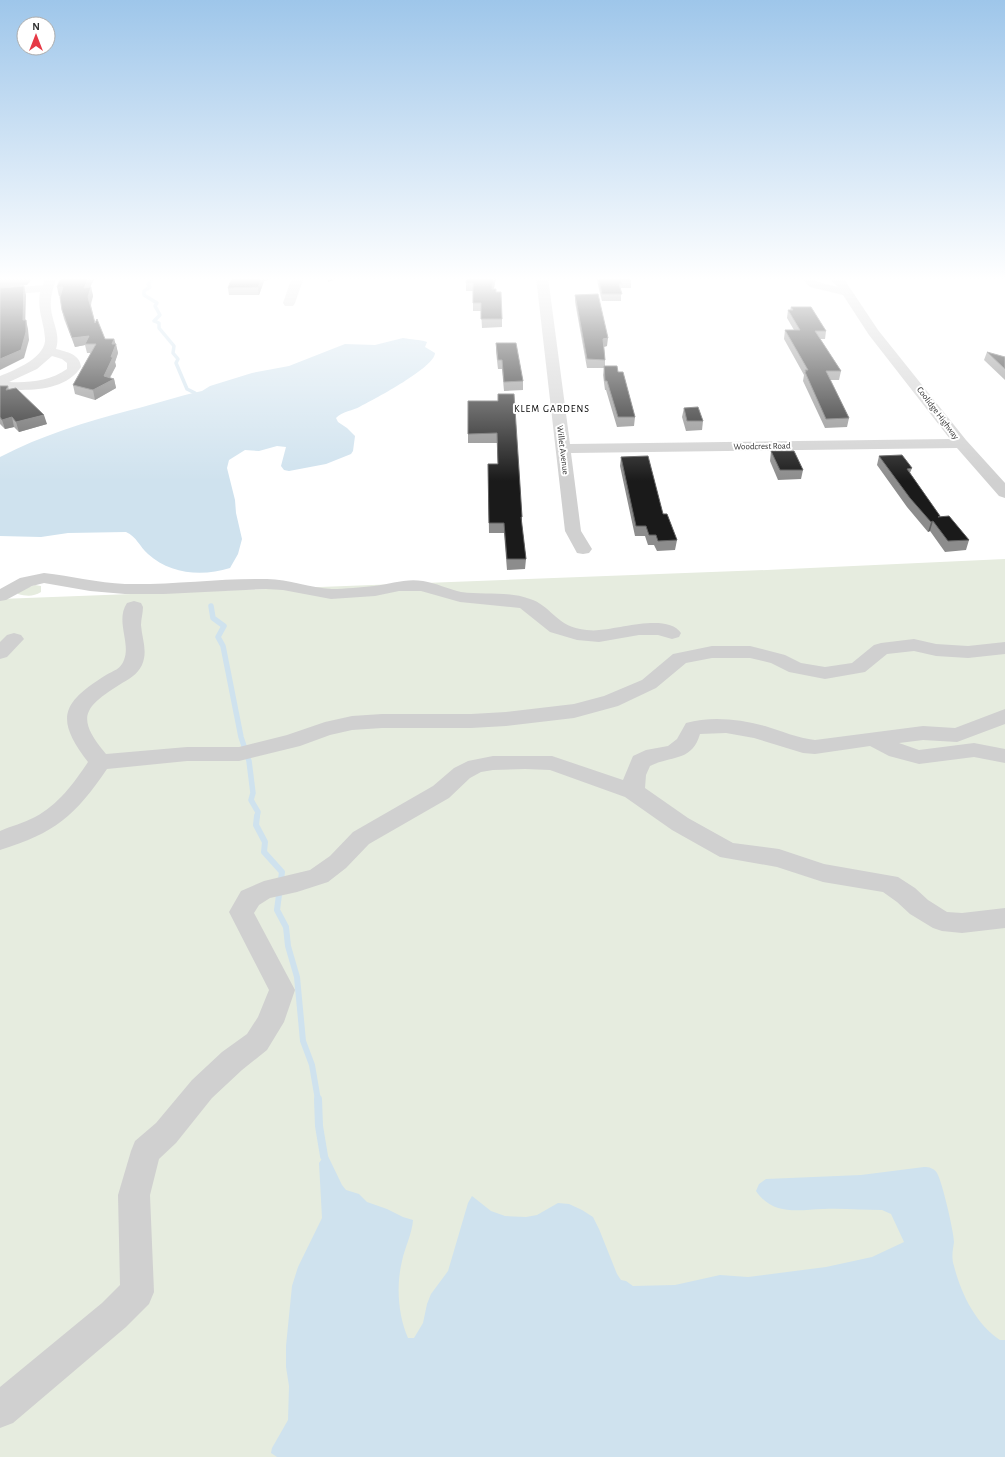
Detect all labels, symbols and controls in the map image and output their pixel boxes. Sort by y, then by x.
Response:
north arrow [16,16,56,56]
text: N [32,21,40,32]
street label: Coolidge Highway [915,385,960,441]
district label: KLEM GARDENS [514,404,590,414]
street label: Willet Avenue [555,425,570,475]
street label: Woodcrest Road [733,441,791,451]

